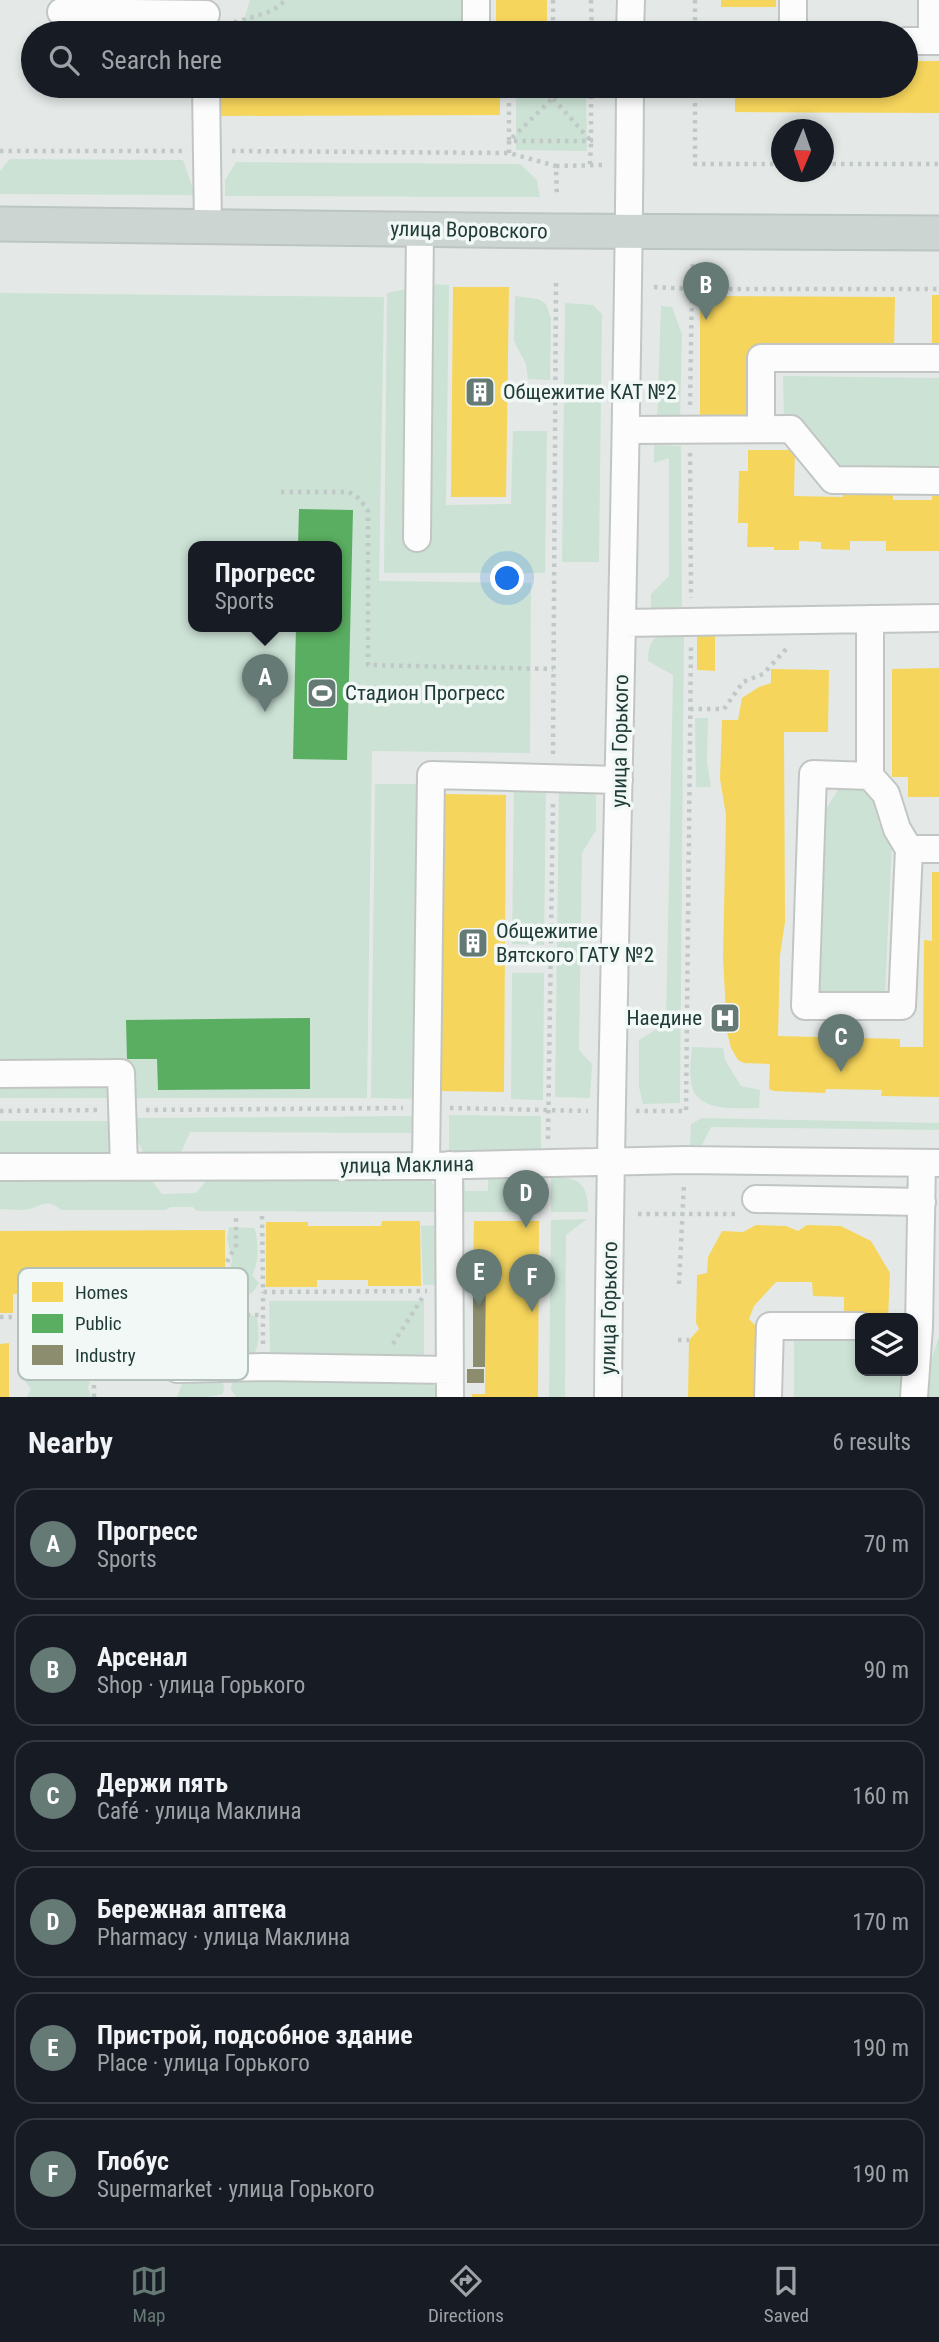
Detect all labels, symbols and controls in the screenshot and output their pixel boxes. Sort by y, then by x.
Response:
search box [21,21,918,98]
icon: search [45,41,83,79]
text: Search here [101,45,222,75]
north arrow [771,119,834,182]
street label: улица Воровского [390,217,548,243]
pin: B [683,262,729,320]
building icon: Общежитие КАТ №2 [463,375,497,409]
place label: Общежитие КАТ №2 [503,380,677,404]
popup [188,541,342,632]
text: Прогресс [215,558,315,588]
your location [490,561,524,595]
text: Sports [215,588,274,615]
pin: A [242,654,288,712]
street label: улица Горького [607,674,633,808]
sports icon: Стадион Прогресс [305,676,339,710]
place label: Стадион Прогресс [345,681,505,705]
place label: Общежитие Вятского ГАТУ №2 [496,919,654,967]
building icon: Общежитие Вятского ГАТУ №2 [456,926,490,960]
hospital icon: Наедине [708,1001,742,1035]
place label: Наедине [627,1006,702,1030]
pin: C [818,1014,864,1072]
street label: улица Маклина [340,1152,474,1178]
pin: D [503,1170,549,1228]
street label: улица Горького [596,1241,622,1375]
pin: E [456,1249,502,1307]
pin: F [509,1254,555,1312]
legend [18,1268,248,1380]
text: Homes [75,1281,128,1304]
text: Public [75,1312,122,1335]
map controls [855,1313,918,1376]
button: layers [855,1313,918,1376]
text: Industry [75,1344,136,1367]
text: Nearby [28,1425,113,1460]
text: 6 results [833,1429,911,1456]
text: Прогресс [97,1516,198,1546]
text: A [46,1531,60,1558]
text: 70 m [864,1531,909,1558]
text: Sports [97,1546,157,1573]
text: Арсенал [97,1642,187,1672]
text: B [47,1657,59,1684]
text: 90 m [864,1657,909,1684]
text: Shop · улица Горького [97,1672,305,1699]
text: Держи пять [97,1768,228,1798]
text: C [46,1783,60,1810]
text: 160 m [852,1783,909,1810]
text: Café · улица Маклина [97,1798,302,1825]
text: Бережная аптека [97,1894,287,1924]
text: D [47,1909,60,1936]
text: 170 m [852,1909,909,1936]
text: Pharmacy · улица Маклина [97,1924,350,1951]
text: Пристрой, подсобное здание [97,2020,413,2050]
text: E [47,2035,59,2062]
text: 190 m [852,2035,909,2062]
text: Place · улица Горького [97,2050,310,2077]
text: Глобус [97,2146,169,2176]
text: F [48,2161,58,2188]
text: 190 m [852,2161,909,2188]
text: Supermarket · улица Горького [97,2176,375,2203]
tab: Map [130,2262,168,2327]
tab: Directions [428,2262,504,2327]
tab: Saved [764,2262,809,2327]

